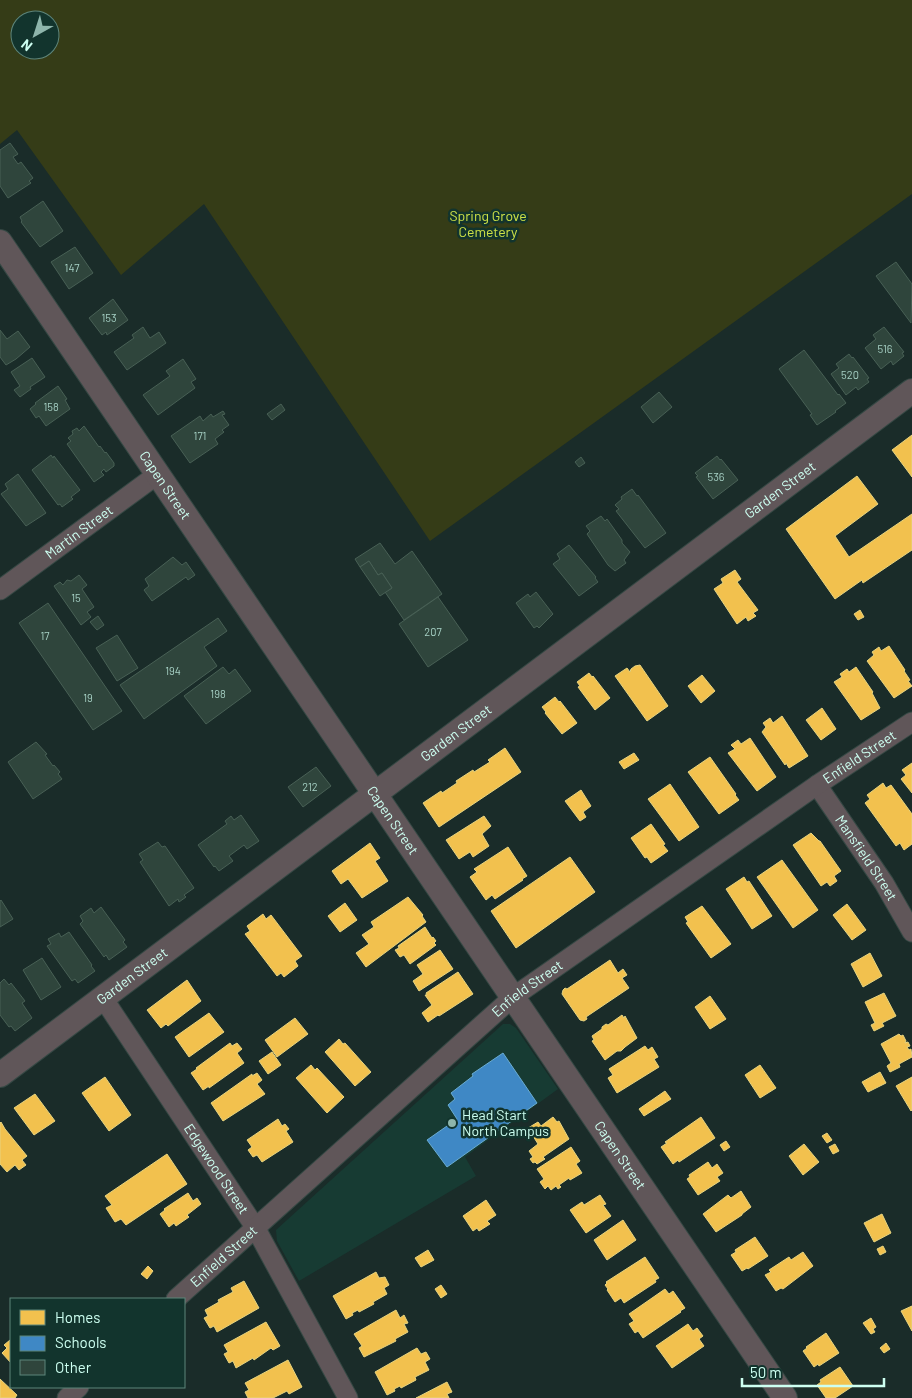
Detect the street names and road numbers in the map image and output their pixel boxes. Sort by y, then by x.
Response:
street label: Capen Street [136,447,195,523]
street label: Garden Street [741,457,819,522]
street label: Martin Street [42,501,116,562]
street label: Garden Street [417,700,495,765]
street label: Enfield Street [819,726,899,787]
street label: Capen Street [364,782,422,858]
street label: Mansfield Street [832,812,901,903]
street label: Garden Street [93,943,171,1008]
street label: Enfield Street [488,956,566,1020]
street label: Capen Street [591,1117,650,1193]
street label: Edgewood Street [181,1120,253,1217]
street label: Enfield Street [186,1222,260,1290]

